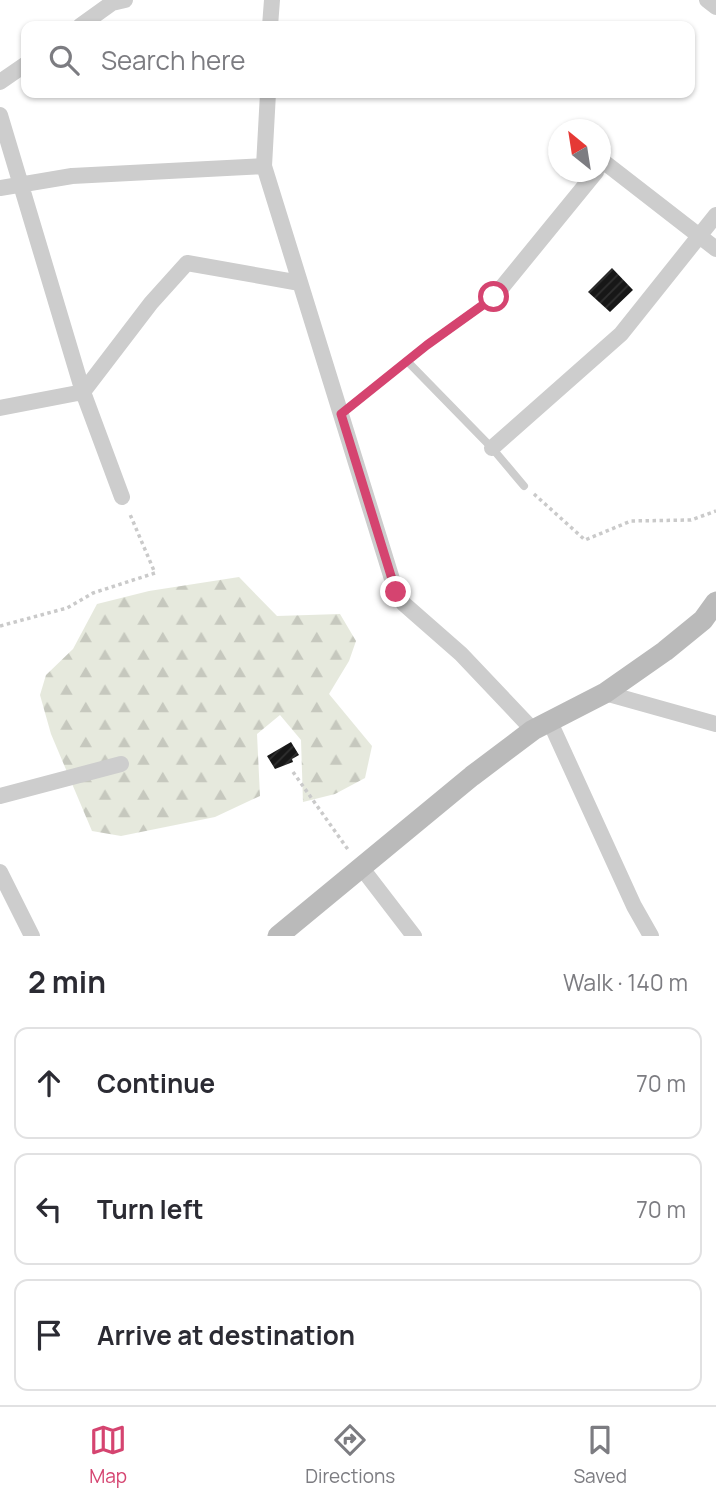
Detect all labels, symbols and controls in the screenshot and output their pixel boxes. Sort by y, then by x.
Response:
search box [21,21,695,98]
icon: search [45,41,83,79]
text: Search here [101,42,246,78]
north arrow [548,119,611,182]
route start [478,281,509,312]
route end [380,576,411,607]
text: 2 min [28,961,106,1002]
text: Walk · 140 m [563,966,688,998]
icon: ahead [30,1064,68,1102]
text: Continue [97,1065,215,1101]
text: 70 m [636,1067,686,1099]
icon: left [30,1190,68,1228]
text: Turn left [97,1191,204,1227]
text: 70 m [636,1193,686,1225]
icon: arrive [30,1316,68,1354]
text: Arrive at destination [97,1317,355,1353]
tab: Map [89,1421,127,1489]
tab: Directions [305,1421,395,1489]
tab: Saved [573,1421,627,1489]

